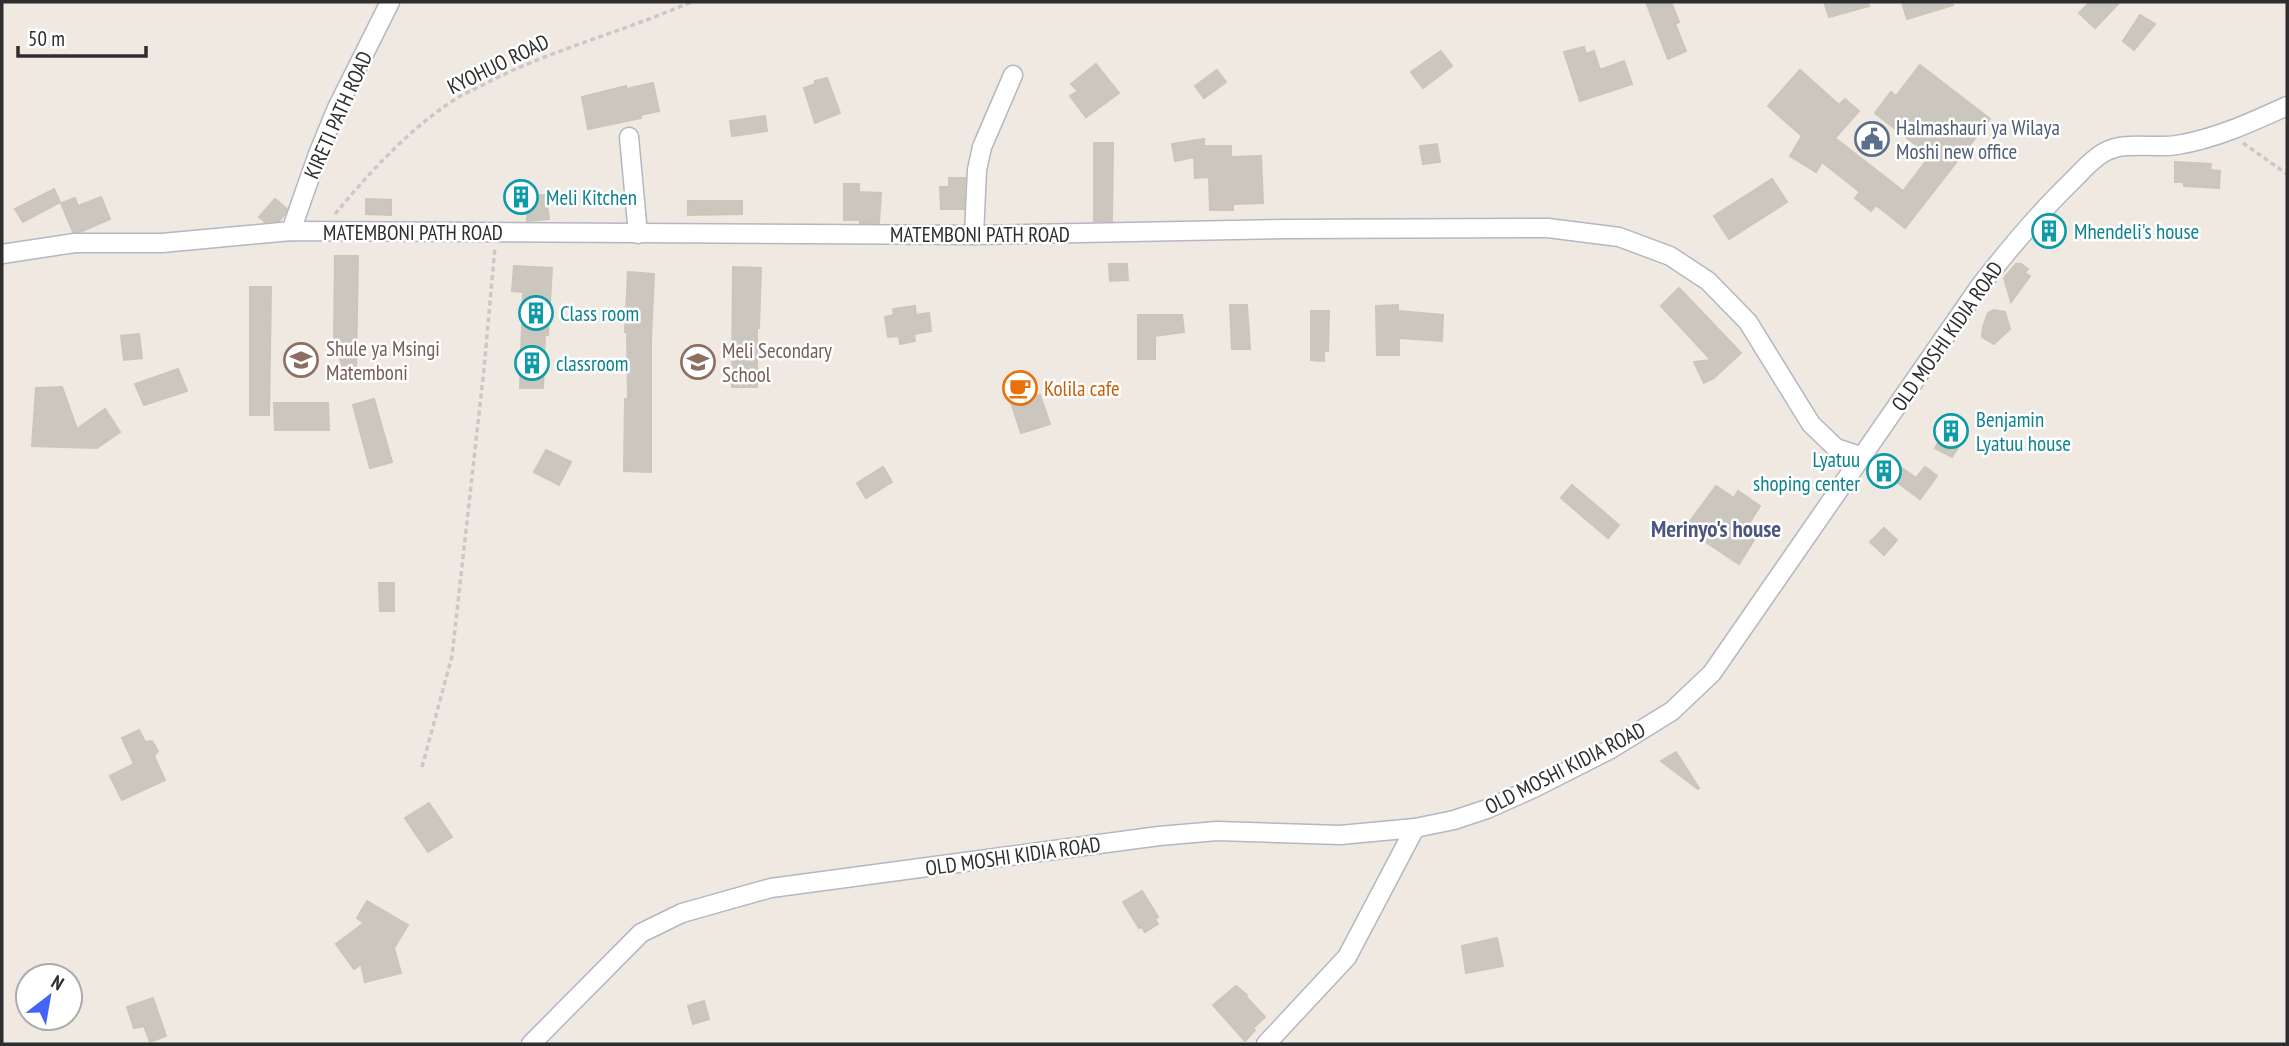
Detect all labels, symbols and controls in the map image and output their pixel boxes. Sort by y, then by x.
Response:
scale bar [18,14,145,58]
text: 50 m [28,25,65,52]
street label: KYOHUO ROAD [443,28,553,100]
street label: KIRETI PATH ROAD [298,47,378,183]
place label: Halmashauri ya Wilaya Moshi new office [1896,114,2060,165]
public building icon: Halmashauri ya Wilaya Moshi new office [1853,120,1891,158]
building icon: Meli Kitchen [502,178,540,216]
place label: Meli Kitchen [546,184,637,211]
building icon: Mhendeli's house [2030,212,2068,250]
place label: Mhendeli's house [2074,218,2199,245]
street label: MATEMBONI PATH ROAD [323,219,503,246]
street label: MATEMBONI PATH ROAD [890,221,1070,248]
street label: OLD MOSHI KIDIA ROAD [1885,256,2009,416]
building icon: Class room [517,294,555,332]
place label: Class room [560,300,639,327]
place label: Shule ya Msingi Matemboni [326,335,440,386]
place label: Meli Secondary School [722,337,832,388]
school or university icon: Shule ya Msingi Matemboni [282,341,320,379]
school or university icon: Meli Secondary School [679,343,717,381]
building icon: classroom [513,344,551,382]
place label: classroom [556,350,629,377]
cafe icon: Kolila cafe [1001,369,1039,407]
place label: Kolila cafe [1044,375,1120,402]
place label: Benjamin Lyatuu house [1976,406,2071,457]
building icon: Benjamin Lyatuu house [1932,412,1970,450]
place label: Lyatuu shoping center [1753,446,1860,497]
building icon: Lyatuu shoping center [1865,452,1903,490]
district label: Merinyo's house [1651,514,1781,543]
street label: OLD MOSHI KIDIA ROAD [1480,716,1650,820]
street label: OLD MOSHI KIDIA ROAD [924,830,1102,882]
north arrow [14,962,84,1032]
text: N [47,969,68,995]

